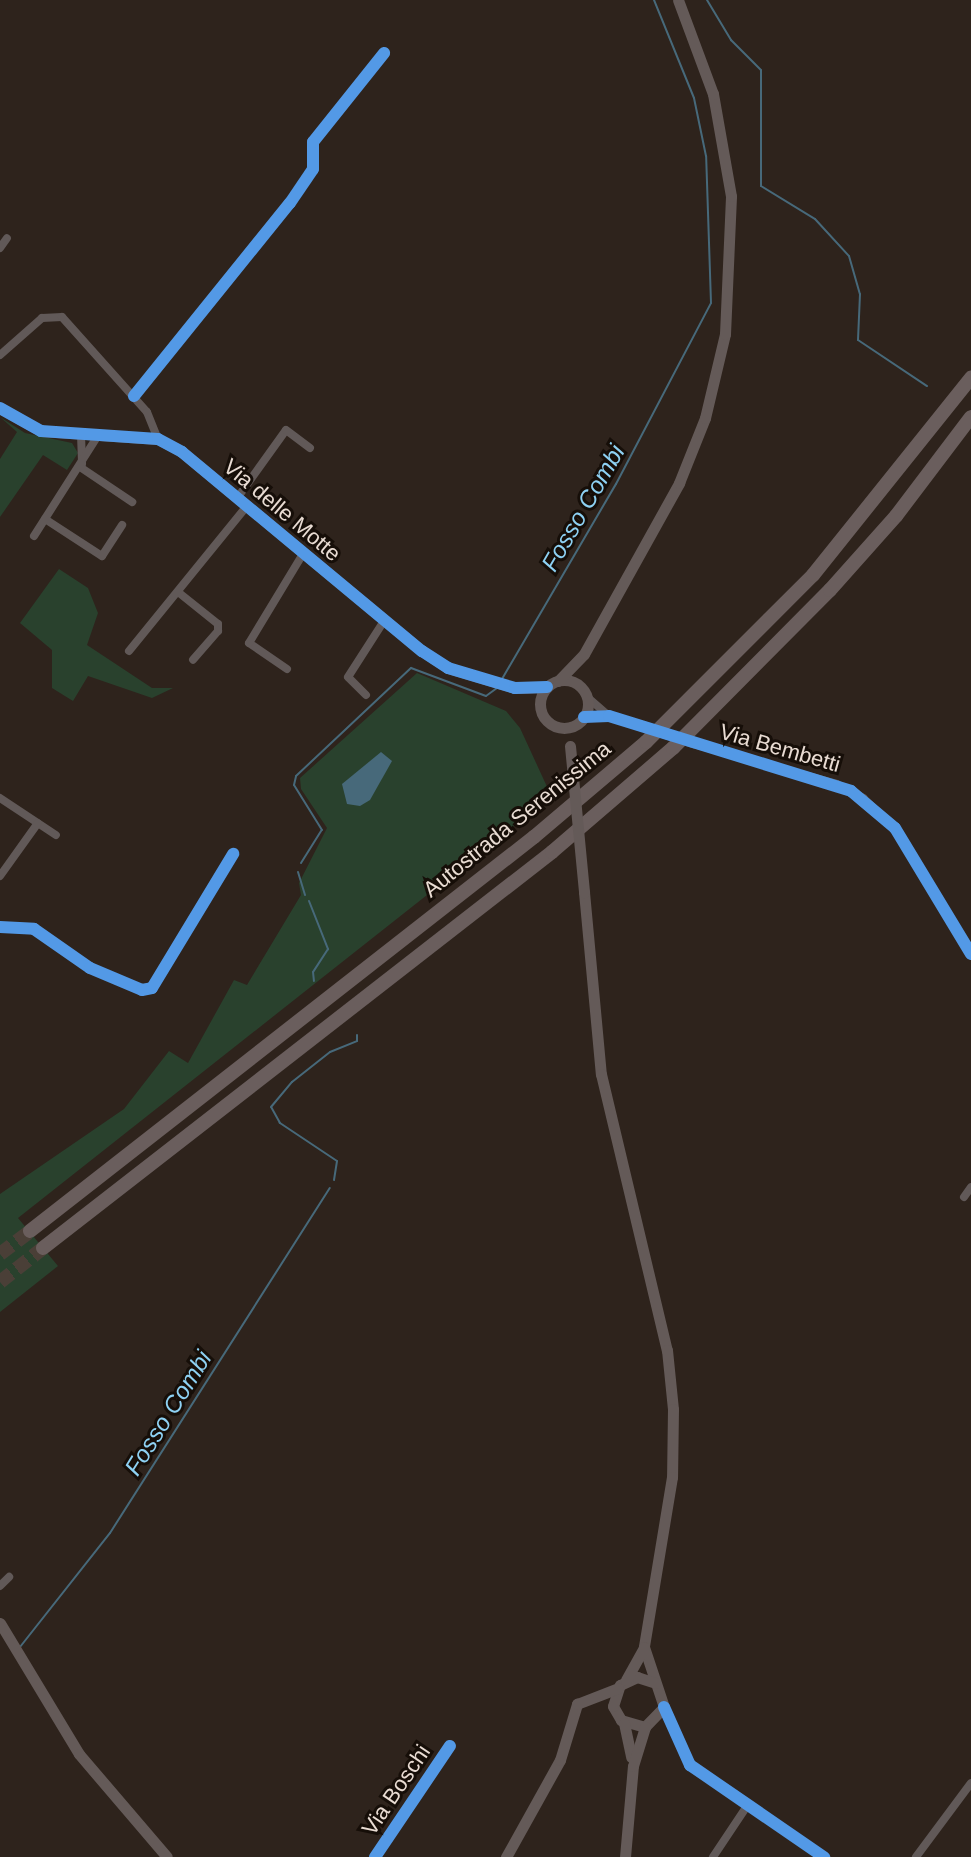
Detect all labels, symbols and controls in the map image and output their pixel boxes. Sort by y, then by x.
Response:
water label: Fosso Combi [535,440,631,576]
street label: Via delle Motte [218,453,346,567]
street label: Via Bembetti [717,718,843,778]
street label: Autostrada Serenissima [418,735,616,903]
water label: Fosso Combi [118,1345,218,1481]
street label: Via Boschi [356,1740,436,1840]

